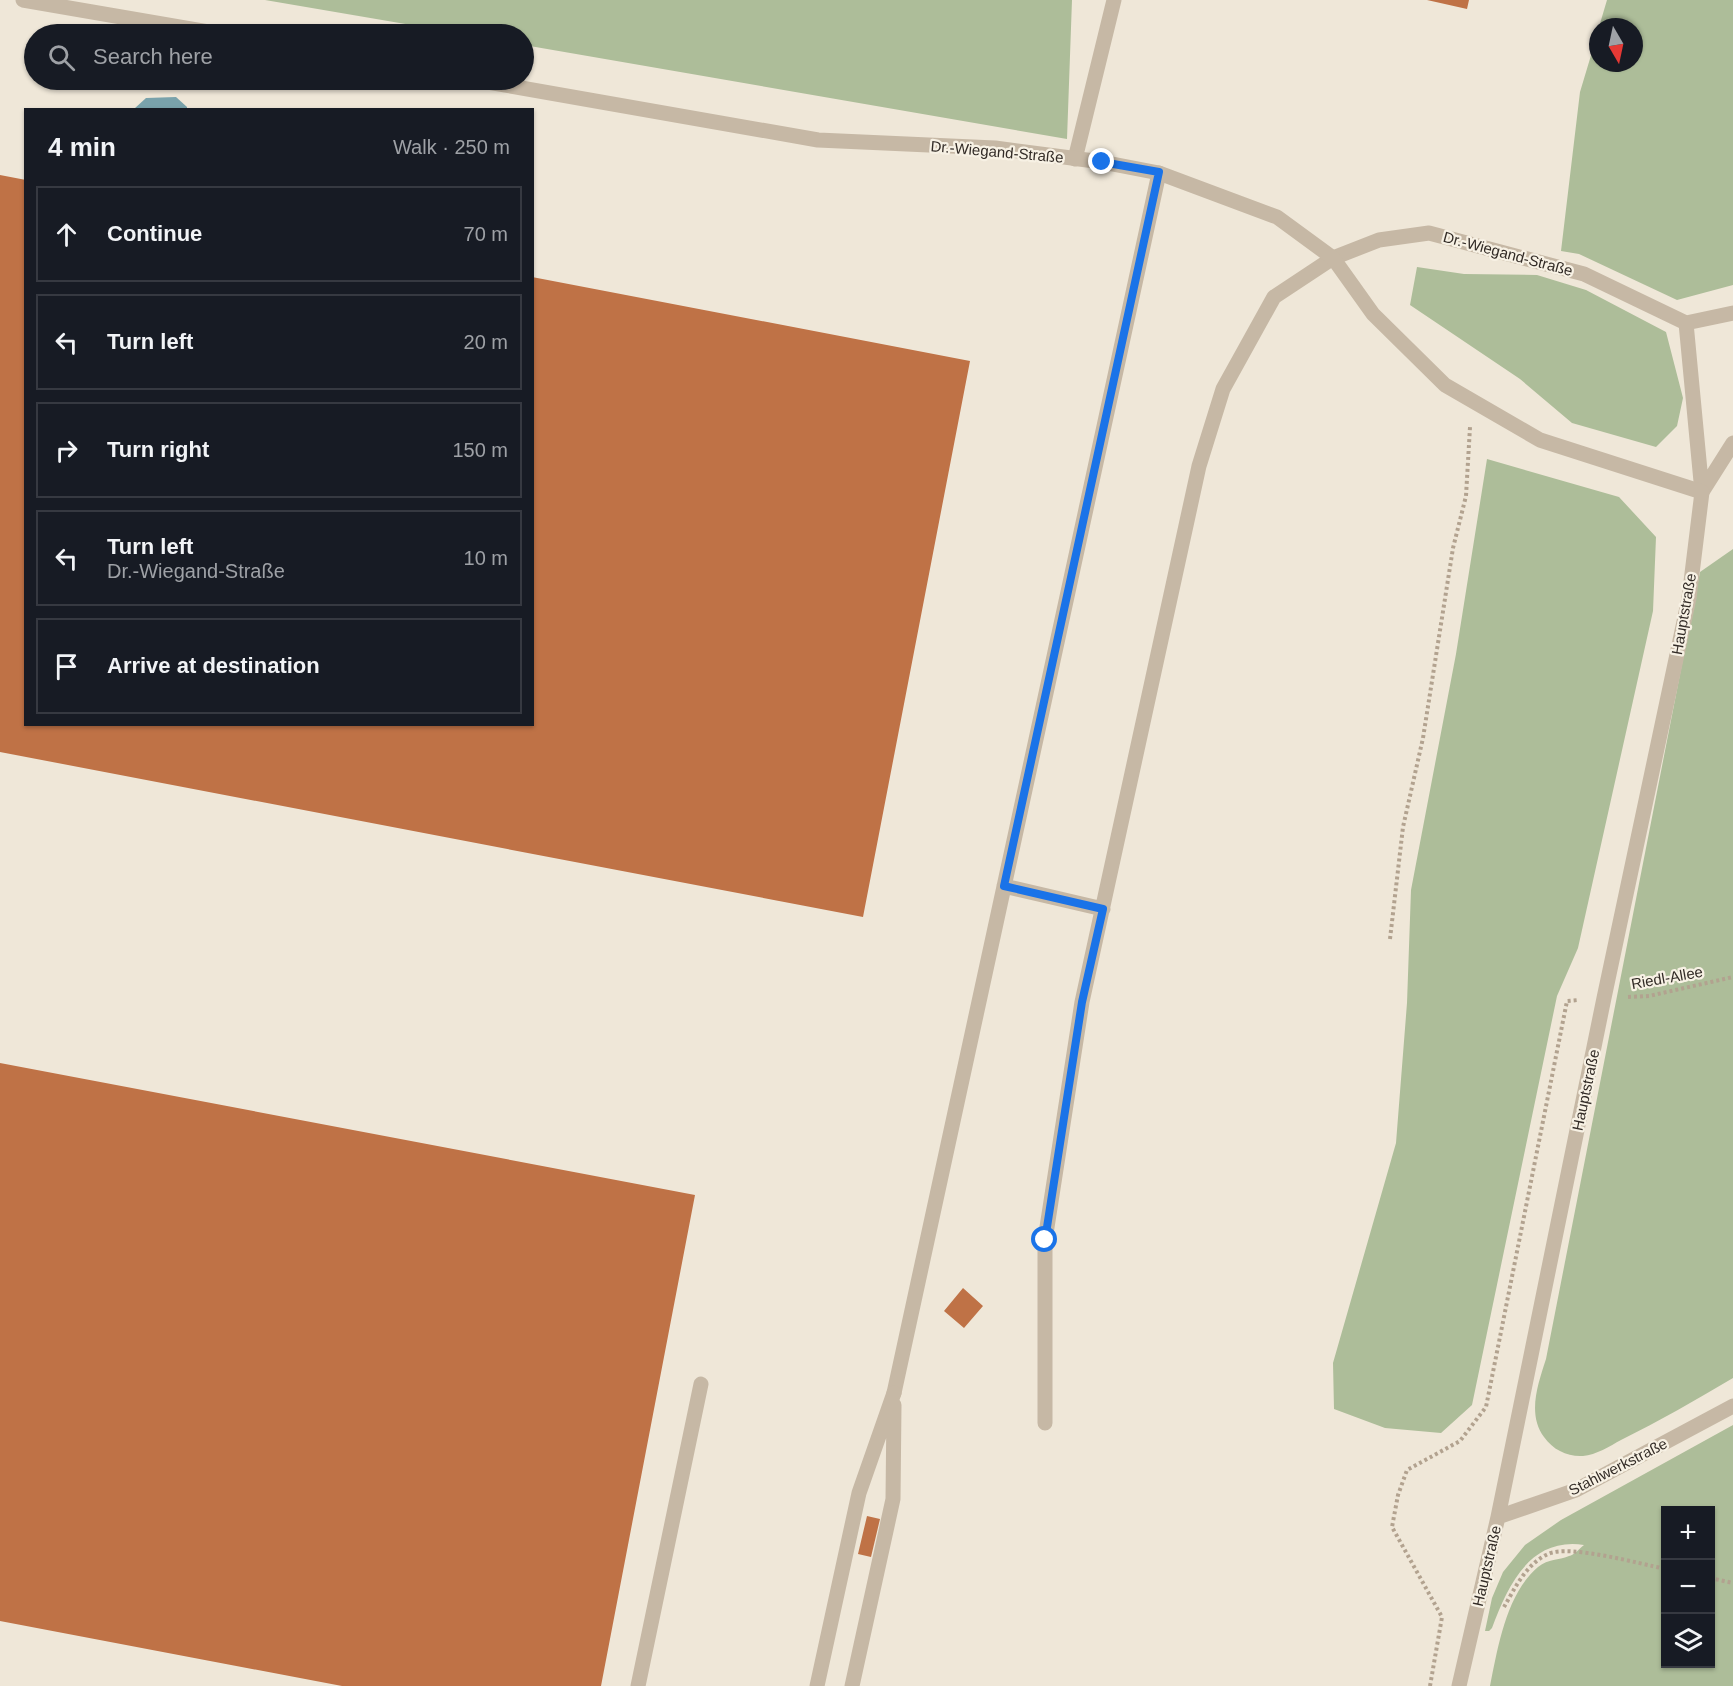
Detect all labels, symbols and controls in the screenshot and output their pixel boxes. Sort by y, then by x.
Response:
north arrow [1589,18,1643,72]
search box [24,24,534,90]
icon: search [45,41,78,74]
text: Search here [93,44,213,69]
text: 4 min [48,132,116,162]
text: Walk · 250 m [393,136,510,158]
street label: Dr.-Wiegand-Straße [930,137,1064,166]
route end [1088,148,1114,174]
icon: ahead [50,218,83,251]
text: Continue [107,221,202,246]
text: 70 m [464,223,508,245]
street label: Dr.-Wiegand-Straße [1442,228,1575,279]
icon: left [50,326,83,359]
text: Turn left [107,329,193,354]
text: 20 m [464,331,508,353]
icon: right [50,434,83,467]
text: Turn right [107,437,209,462]
text: 150 m [452,439,508,461]
text: Turn left [107,534,193,559]
icon: left [50,542,83,575]
text: 10 m [464,547,508,569]
text: Dr.-Wiegand-Straße [107,560,285,582]
street label: Hauptstraße [1668,572,1699,656]
icon: arrive [50,650,83,683]
text: Arrive at destination [107,653,320,678]
street label: Riedl-Allee [1630,963,1704,992]
street label: Hauptstraße [1569,1048,1602,1132]
route start [1031,1226,1057,1252]
street label: Stahlwerkstraße [1566,1434,1670,1499]
map controls [1661,1506,1715,1668]
button: + [1661,1506,1715,1560]
street label: Hauptstraße [1469,1524,1504,1608]
button: − [1661,1560,1715,1614]
button: layers [1661,1614,1715,1668]

